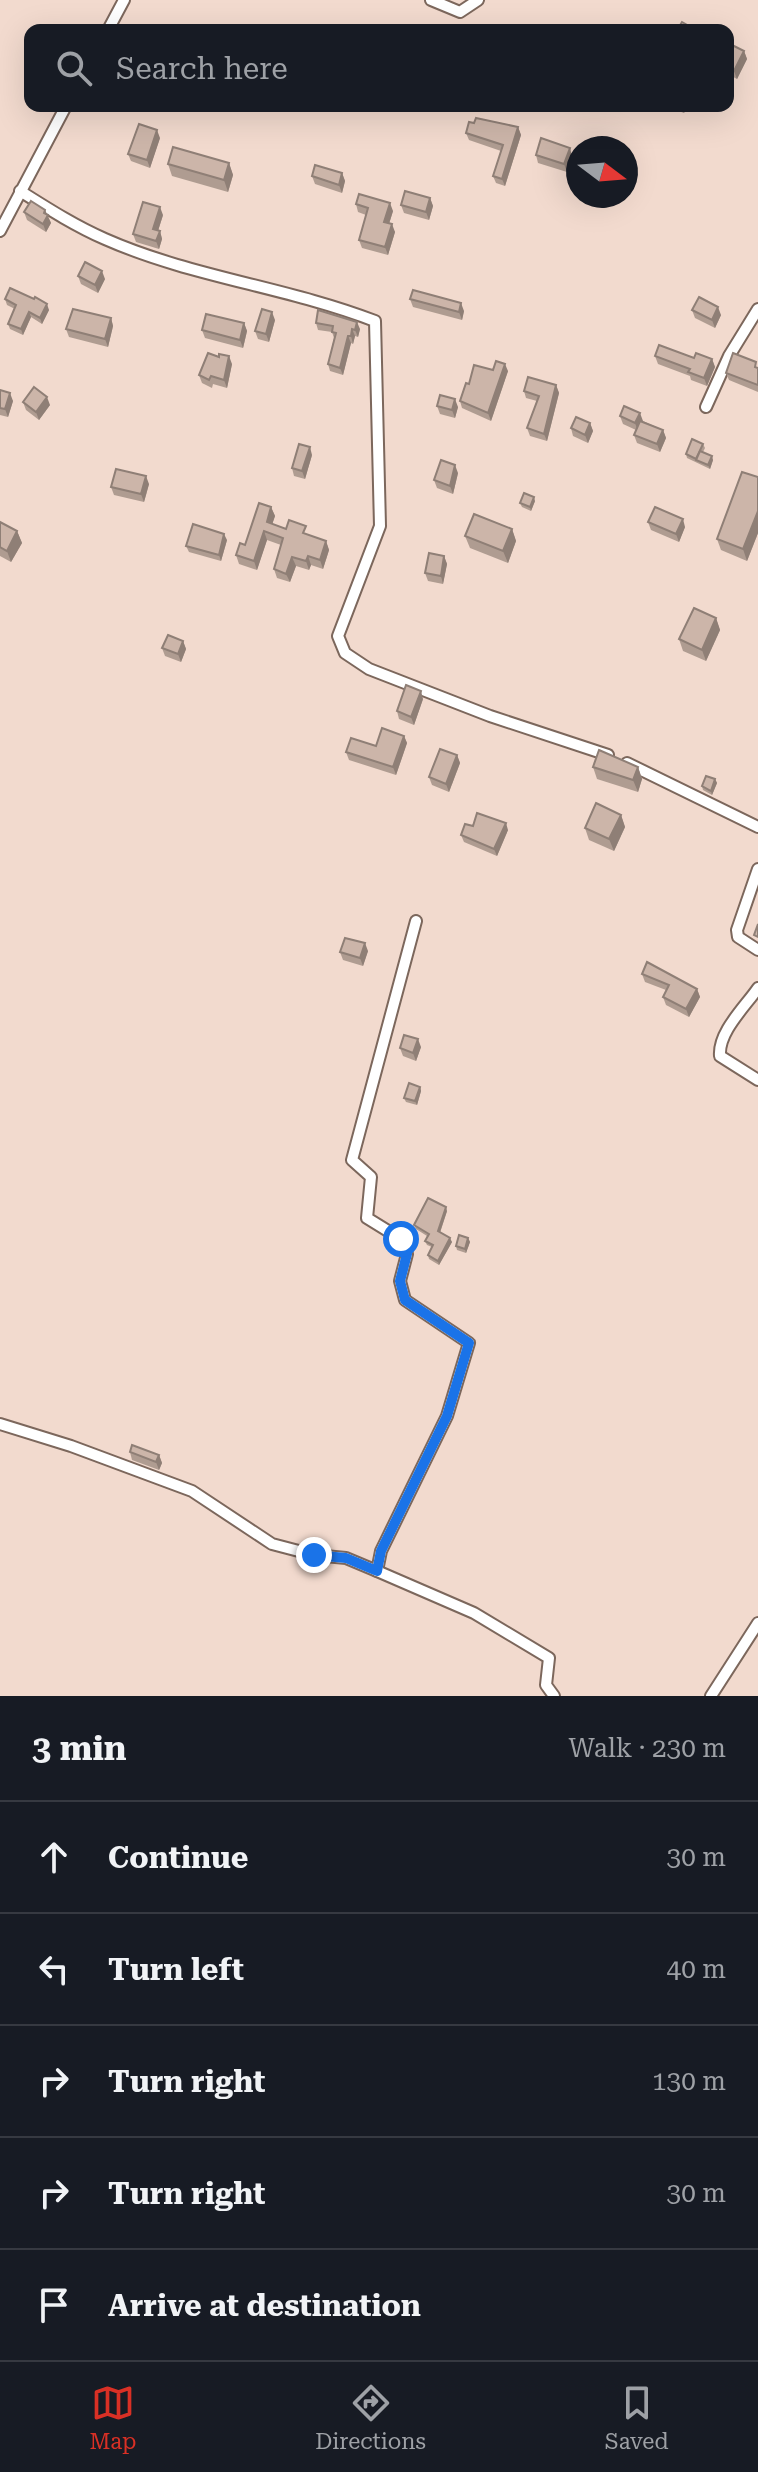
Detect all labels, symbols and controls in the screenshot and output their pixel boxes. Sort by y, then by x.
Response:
search box [24,24,734,112]
icon: search [52,46,96,90]
text: Search here [116,51,288,86]
north arrow [566,136,638,208]
route start [383,1221,419,1257]
route end [296,1537,332,1573]
text: 3 min [32,1728,127,1768]
text: Walk · 230 m [568,1733,726,1763]
icon: ahead [32,1835,76,1879]
text: Continue [108,1840,248,1875]
text: 30 m [667,1842,726,1872]
icon: left [32,1947,76,1991]
text: Turn left [108,1952,244,1987]
text: 40 m [667,1954,726,1984]
icon: right [32,2059,76,2103]
text: Turn right [108,2064,265,2099]
text: 130 m [652,2066,726,2096]
icon: right [32,2171,76,2215]
text: Turn right [108,2176,265,2211]
text: 30 m [667,2178,726,2208]
icon: arrive [32,2283,76,2327]
text: Arrive at destination [108,2288,421,2323]
tab: Map [89,2381,136,2454]
tab: Directions [315,2381,426,2454]
tab: Saved [605,2381,669,2454]

